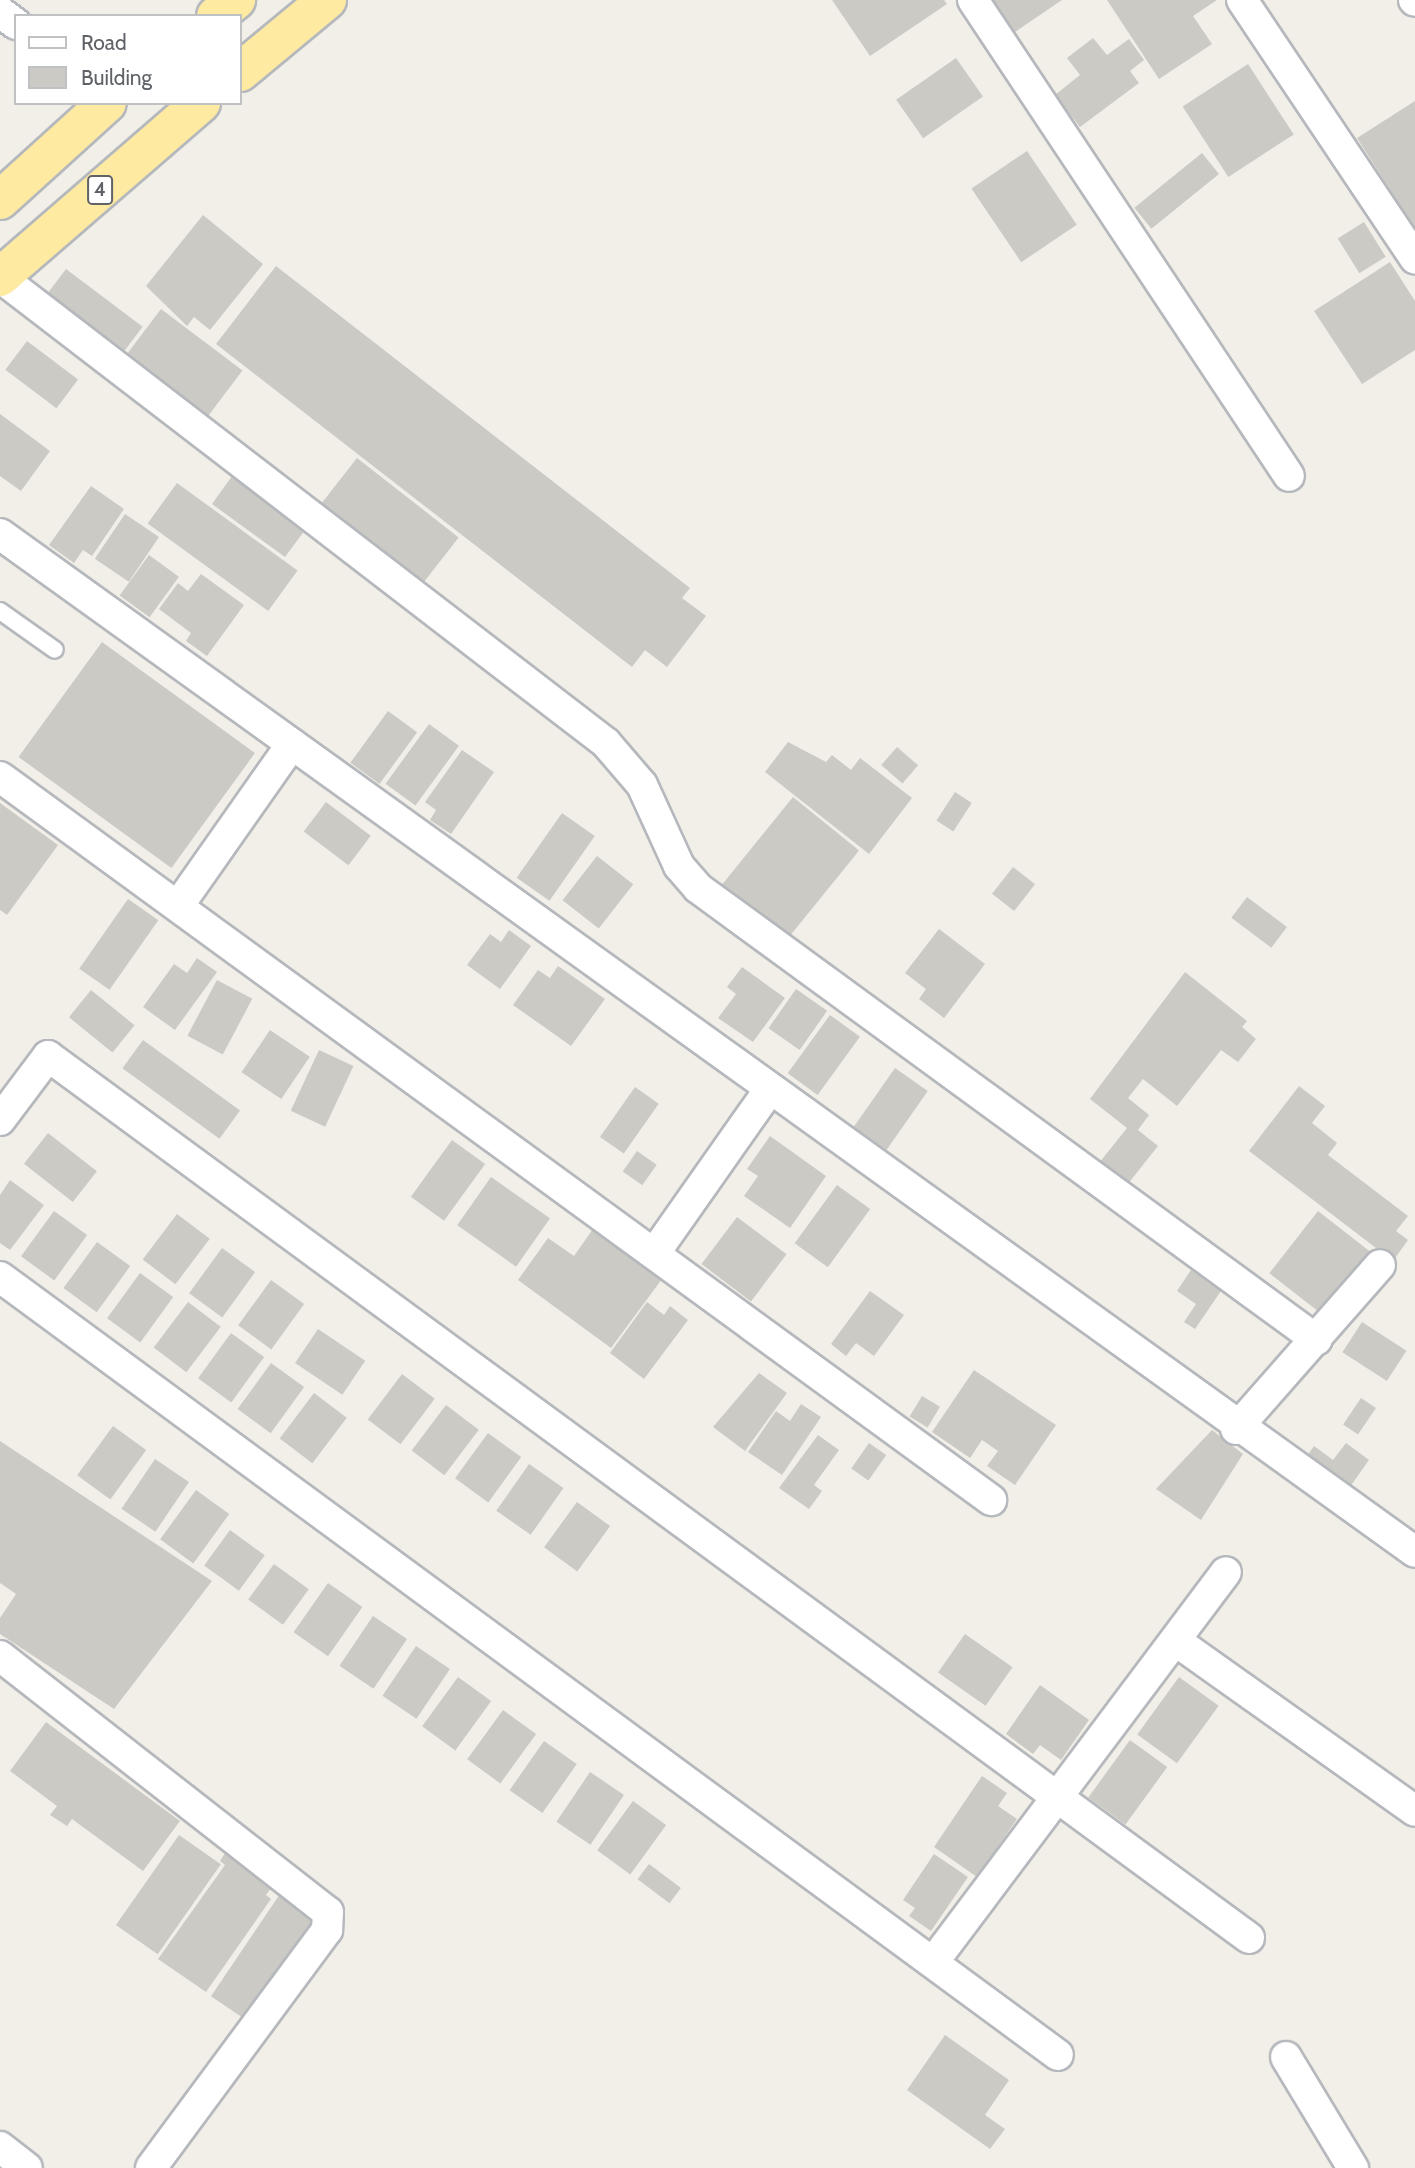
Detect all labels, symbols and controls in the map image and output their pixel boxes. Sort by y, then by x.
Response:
legend [14,14,242,105]
text: Road [81,30,127,55]
text: Building [81,65,152,90]
road number: 4 [86,174,114,206]

